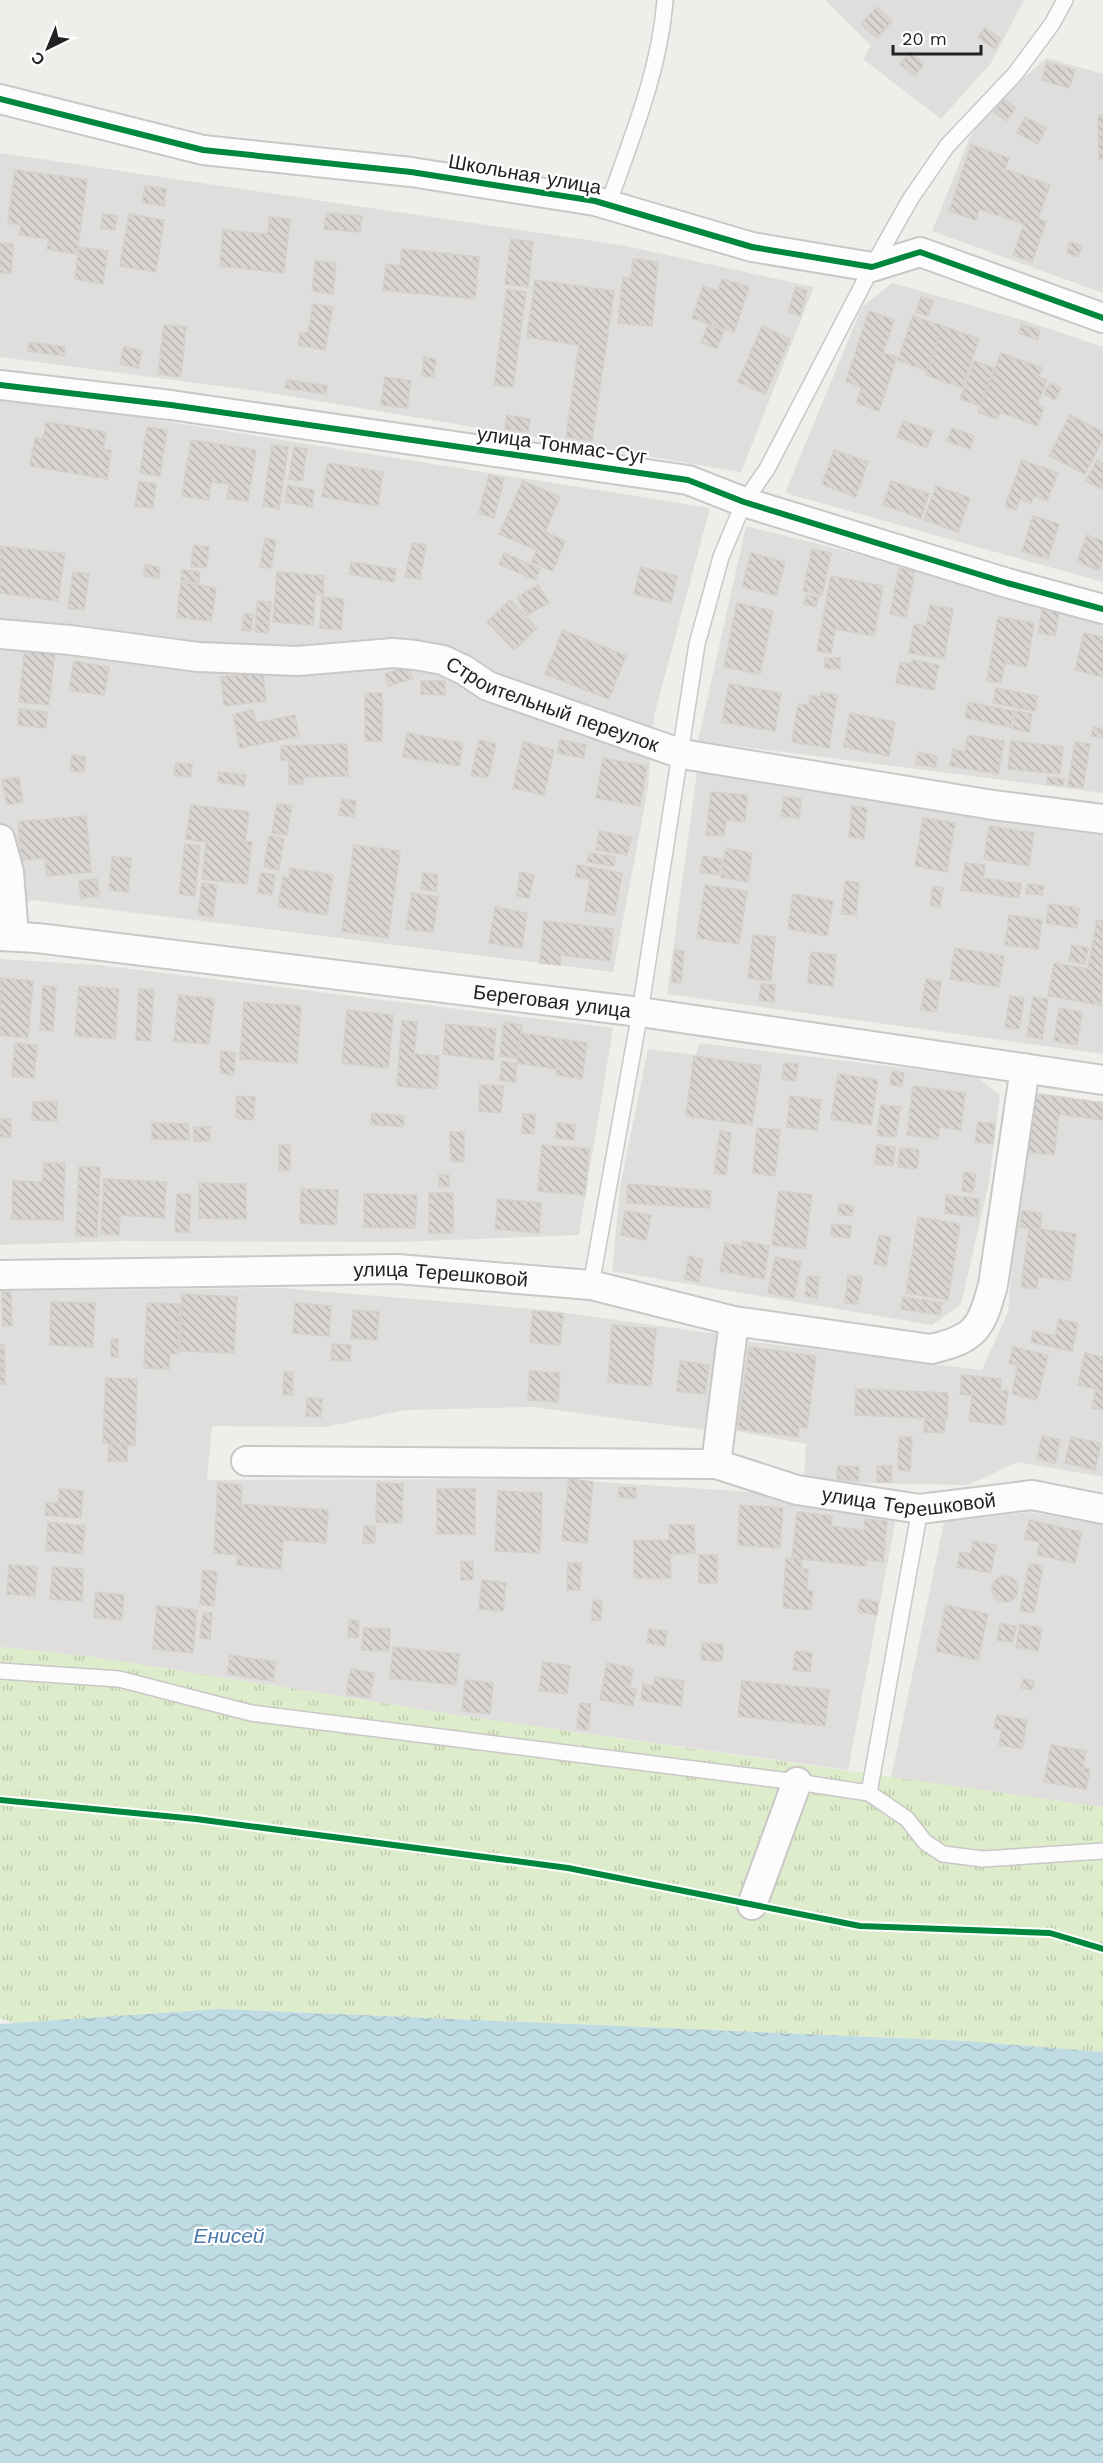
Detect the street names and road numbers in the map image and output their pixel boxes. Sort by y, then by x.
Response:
street label: Школьная улица [447,149,604,199]
street label: улица Тонмас-Суг [475,421,649,469]
street label: Строительный переулок [442,651,662,757]
street label: Береговая улица [472,980,633,1023]
street label: улица Терешковой [353,1257,529,1292]
street label: улица Терешковой [820,1482,997,1521]

